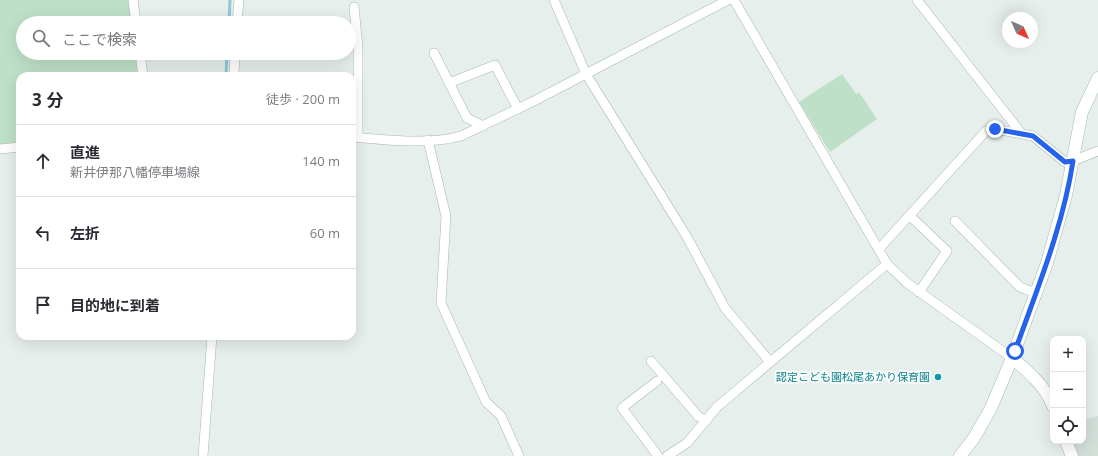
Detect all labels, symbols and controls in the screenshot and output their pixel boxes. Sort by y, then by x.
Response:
north arrow [1002,12,1038,48]
search box [16,16,356,60]
icon: search [30,27,52,49]
text: ここで検索 [62,29,137,49]
text: 3 分 [32,88,63,111]
text: 徒歩 · 200 m [266,90,340,108]
route end [986,120,1004,138]
text: 直進 [70,142,100,162]
icon: ahead [32,150,54,172]
text: 140 m [302,152,340,170]
text: 新井伊那八幡停車場線 [70,163,200,181]
icon: left [32,222,54,244]
text: 左折 [70,223,100,243]
text: 60 m [310,224,340,242]
icon: arrive [32,294,54,316]
text: 目的地に到着 [70,295,160,315]
map controls [1050,336,1086,444]
button: + [1050,336,1086,372]
route start [1006,342,1024,360]
place label: 認定こども園松尾あかり保育園 [776,369,930,384]
marker: 認定こども園松尾あかり保育園 [933,372,943,382]
button: − [1050,372,1086,408]
button: locate [1050,408,1086,444]

